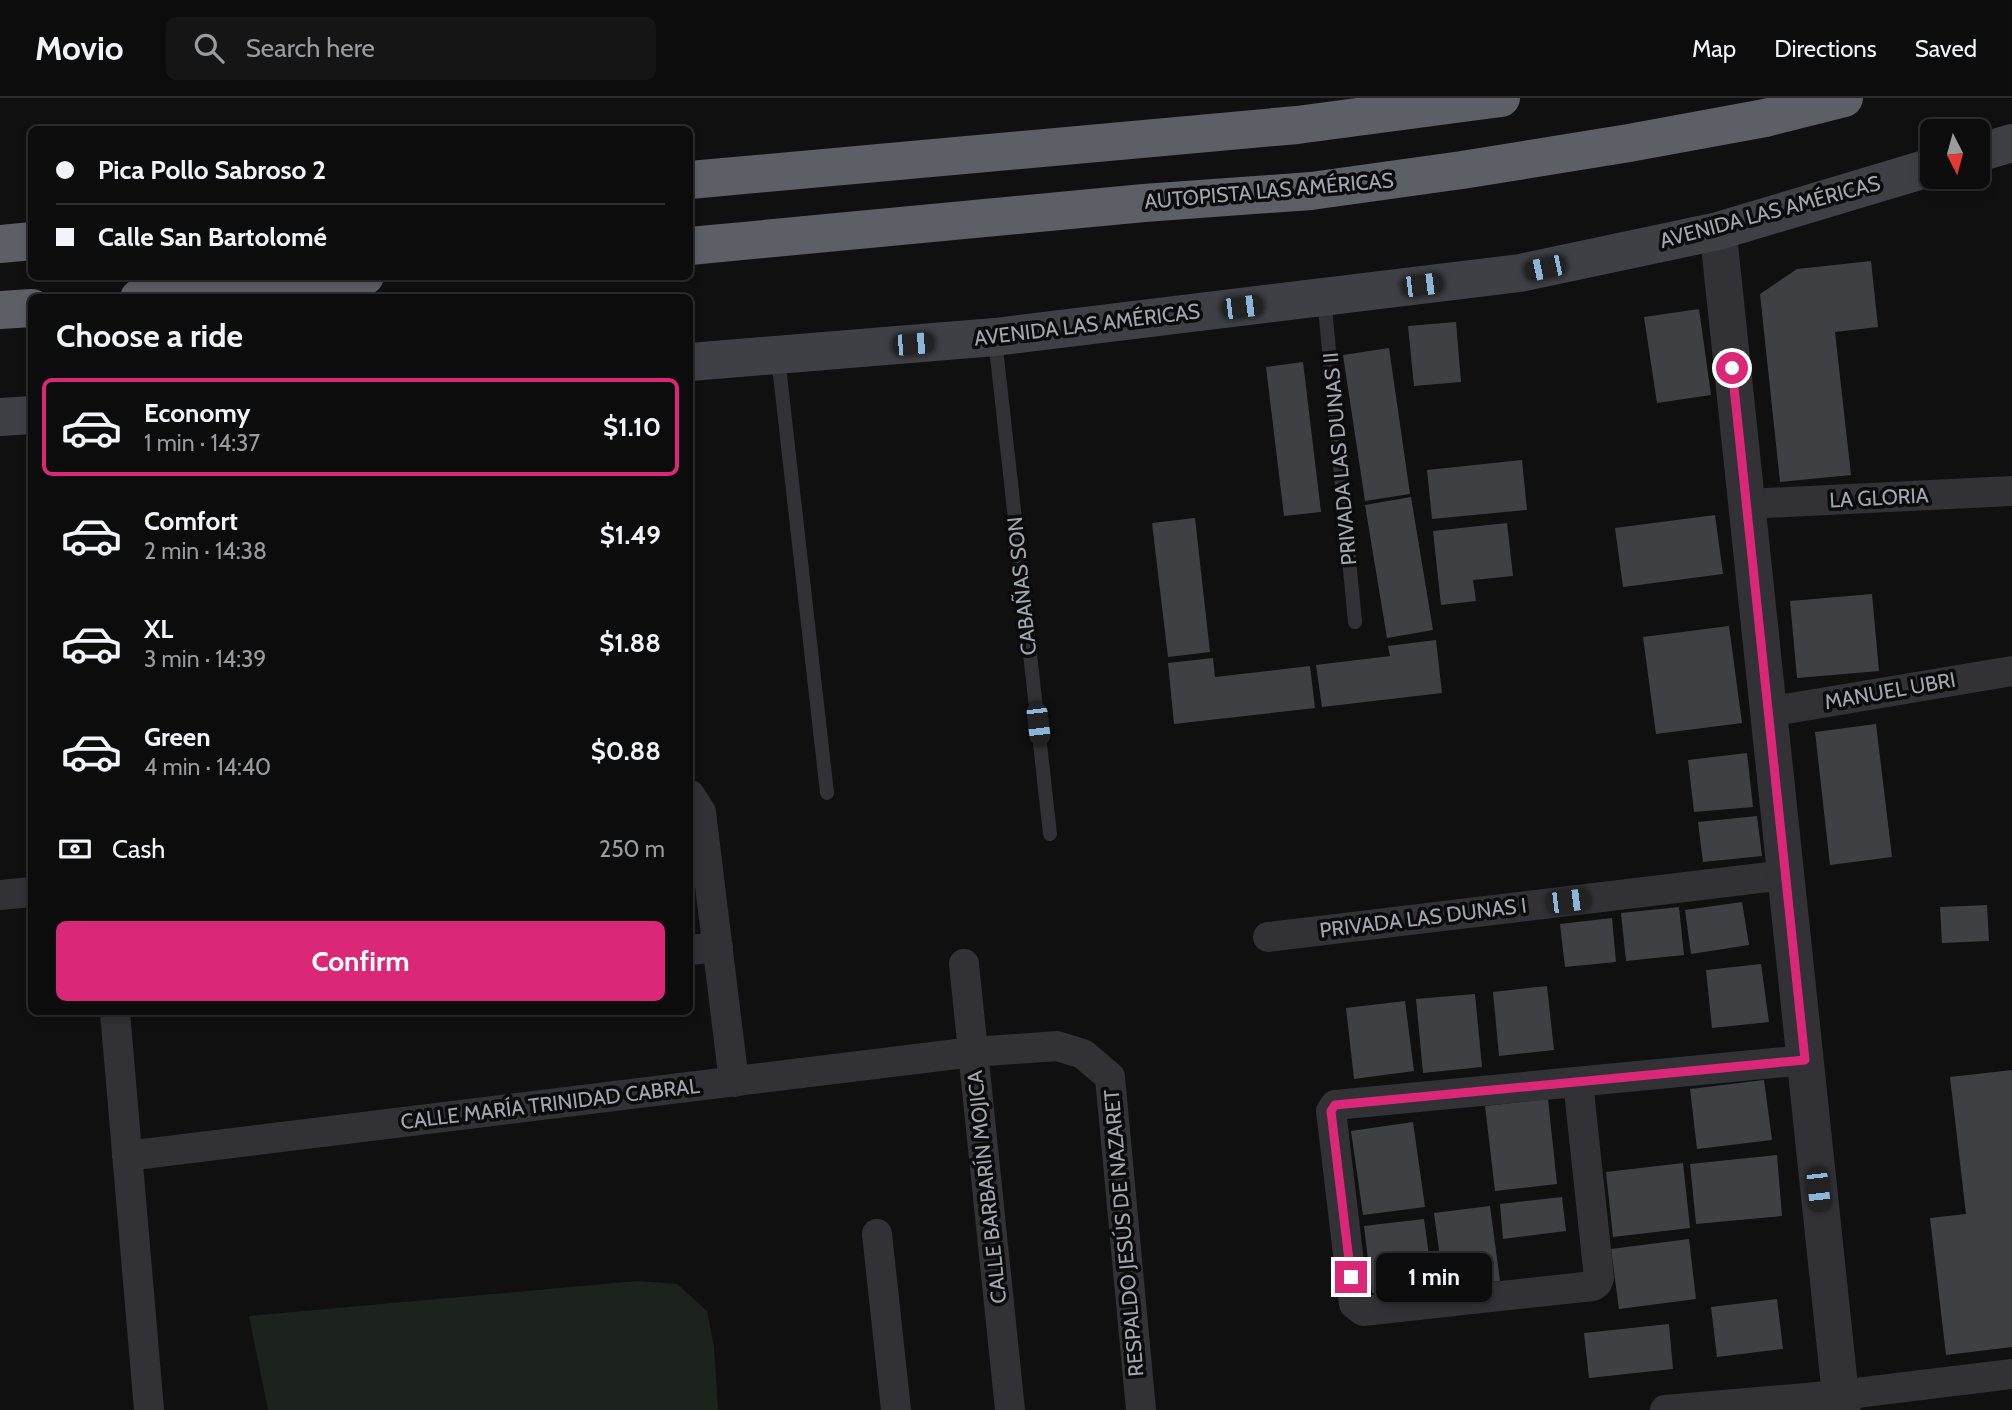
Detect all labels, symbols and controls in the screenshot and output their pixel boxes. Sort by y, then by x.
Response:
search box [166,17,656,80]
text: Movio [35,28,124,68]
icon: search [190,29,228,67]
text: Search here [246,32,375,64]
text: Map [1692,34,1736,63]
text: Directions [1774,34,1877,63]
text: Saved [1915,34,1977,63]
north arrow [1920,119,1990,189]
map controls [1920,119,1990,189]
text: Pica Pollo Sabroso 2 [98,154,326,186]
street label: AUTOPISTA LAS AMÉRICAS [1143,167,1395,214]
street label: AVENIDA LAS AMÉRICAS [1657,170,1883,253]
text: Calle San Bartolomé [98,221,327,253]
car [1523,253,1568,283]
car [1400,272,1445,298]
car [1220,294,1265,320]
street label: AVENIDA LAS AMÉRICAS [973,298,1201,351]
text: Choose a ride [56,316,243,355]
car [892,332,935,356]
street label: PRIVADA LAS DUNAS II [1318,351,1361,567]
route start [1716,352,1748,384]
icon: car [60,396,123,459]
text: Economy [144,397,250,429]
text: $1.10 [603,411,661,443]
text: 1 min · 14:37 [144,429,260,457]
street label: LA GLORIA [1829,482,1929,513]
icon: car [60,504,123,567]
text: Comfort [144,505,238,537]
street label: CABAÑAS SON [1001,515,1041,657]
text: $1.49 [600,519,661,551]
text: 2 min · 14:38 [144,537,267,565]
icon: car [60,612,123,675]
text: XL [144,613,173,645]
text: $1.88 [599,627,661,659]
text: 3 min · 14:39 [144,645,266,673]
street label: MANUEL UBRI [1822,667,1957,714]
car [1026,702,1051,746]
icon: car [60,720,123,783]
text: Green [144,721,211,753]
text: $0.88 [591,735,661,767]
text: 4 min · 14:40 [144,753,271,781]
icon: cash [56,830,94,868]
text: Cash [112,833,165,865]
text: 250 m [599,835,665,863]
car [1546,888,1591,914]
street label: PRIVADA LAS DUNAS I [1318,892,1528,943]
button: Confirm [56,921,665,1001]
street label: CALLE BARBARÍN MOJICA [962,1069,1011,1305]
street label: CALLE MARÍA TRINIDAD CABRAL [399,1073,701,1134]
street label: RESPALDO JESÚS DE NAZARET [1098,1088,1149,1378]
car [1806,1167,1831,1211]
callout: 1 min [1376,1252,1491,1302]
route end [1335,1261,1367,1293]
text: 1 min [1408,1263,1460,1291]

